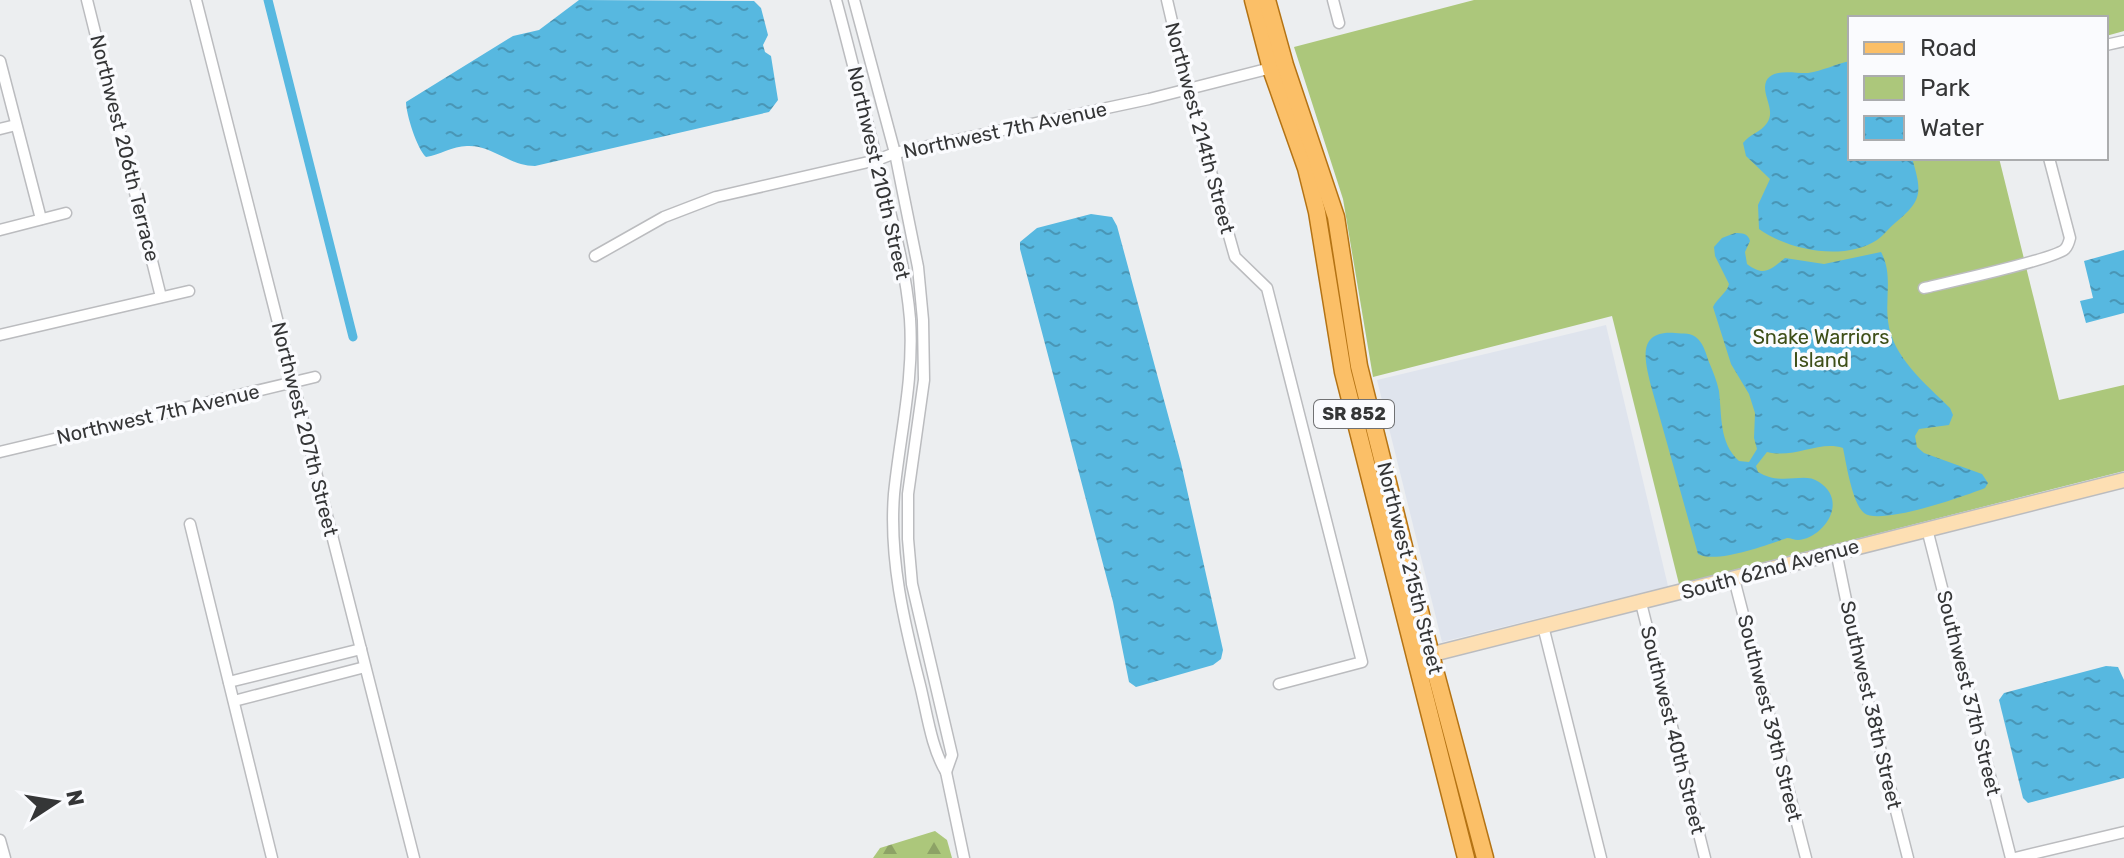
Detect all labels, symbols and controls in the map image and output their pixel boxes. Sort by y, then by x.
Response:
legend [1848,16,2108,160]
street label: Northwest 214th Street [1160,20,1240,237]
street label: Northwest 206th Terrace [85,32,165,264]
text: Road [1920,34,1977,62]
street label: Northwest 210th Street [843,64,915,282]
text: Park [1920,74,1971,102]
street label: Northwest 7th Avenue [901,97,1109,163]
text: Water [1920,114,1984,142]
street label: Northwest 207th Street [267,319,343,539]
park label: Snake Warriors Island [1752,325,1890,372]
street label: Northwest 7th Avenue [54,379,262,449]
road number: SR 852 [1314,400,1394,428]
street label: Northwest 215th Street [1372,460,1448,677]
street label: South 62nd Avenue [1678,534,1862,604]
street label: Southwest 37th Street [1932,588,2006,798]
street label: Southwest 38th Street [1835,598,1907,812]
street label: Southwest 39th Street [1733,612,1807,824]
street label: Southwest 40th Street [1636,624,1711,837]
north arrow [16,762,96,842]
text: N [60,787,90,808]

